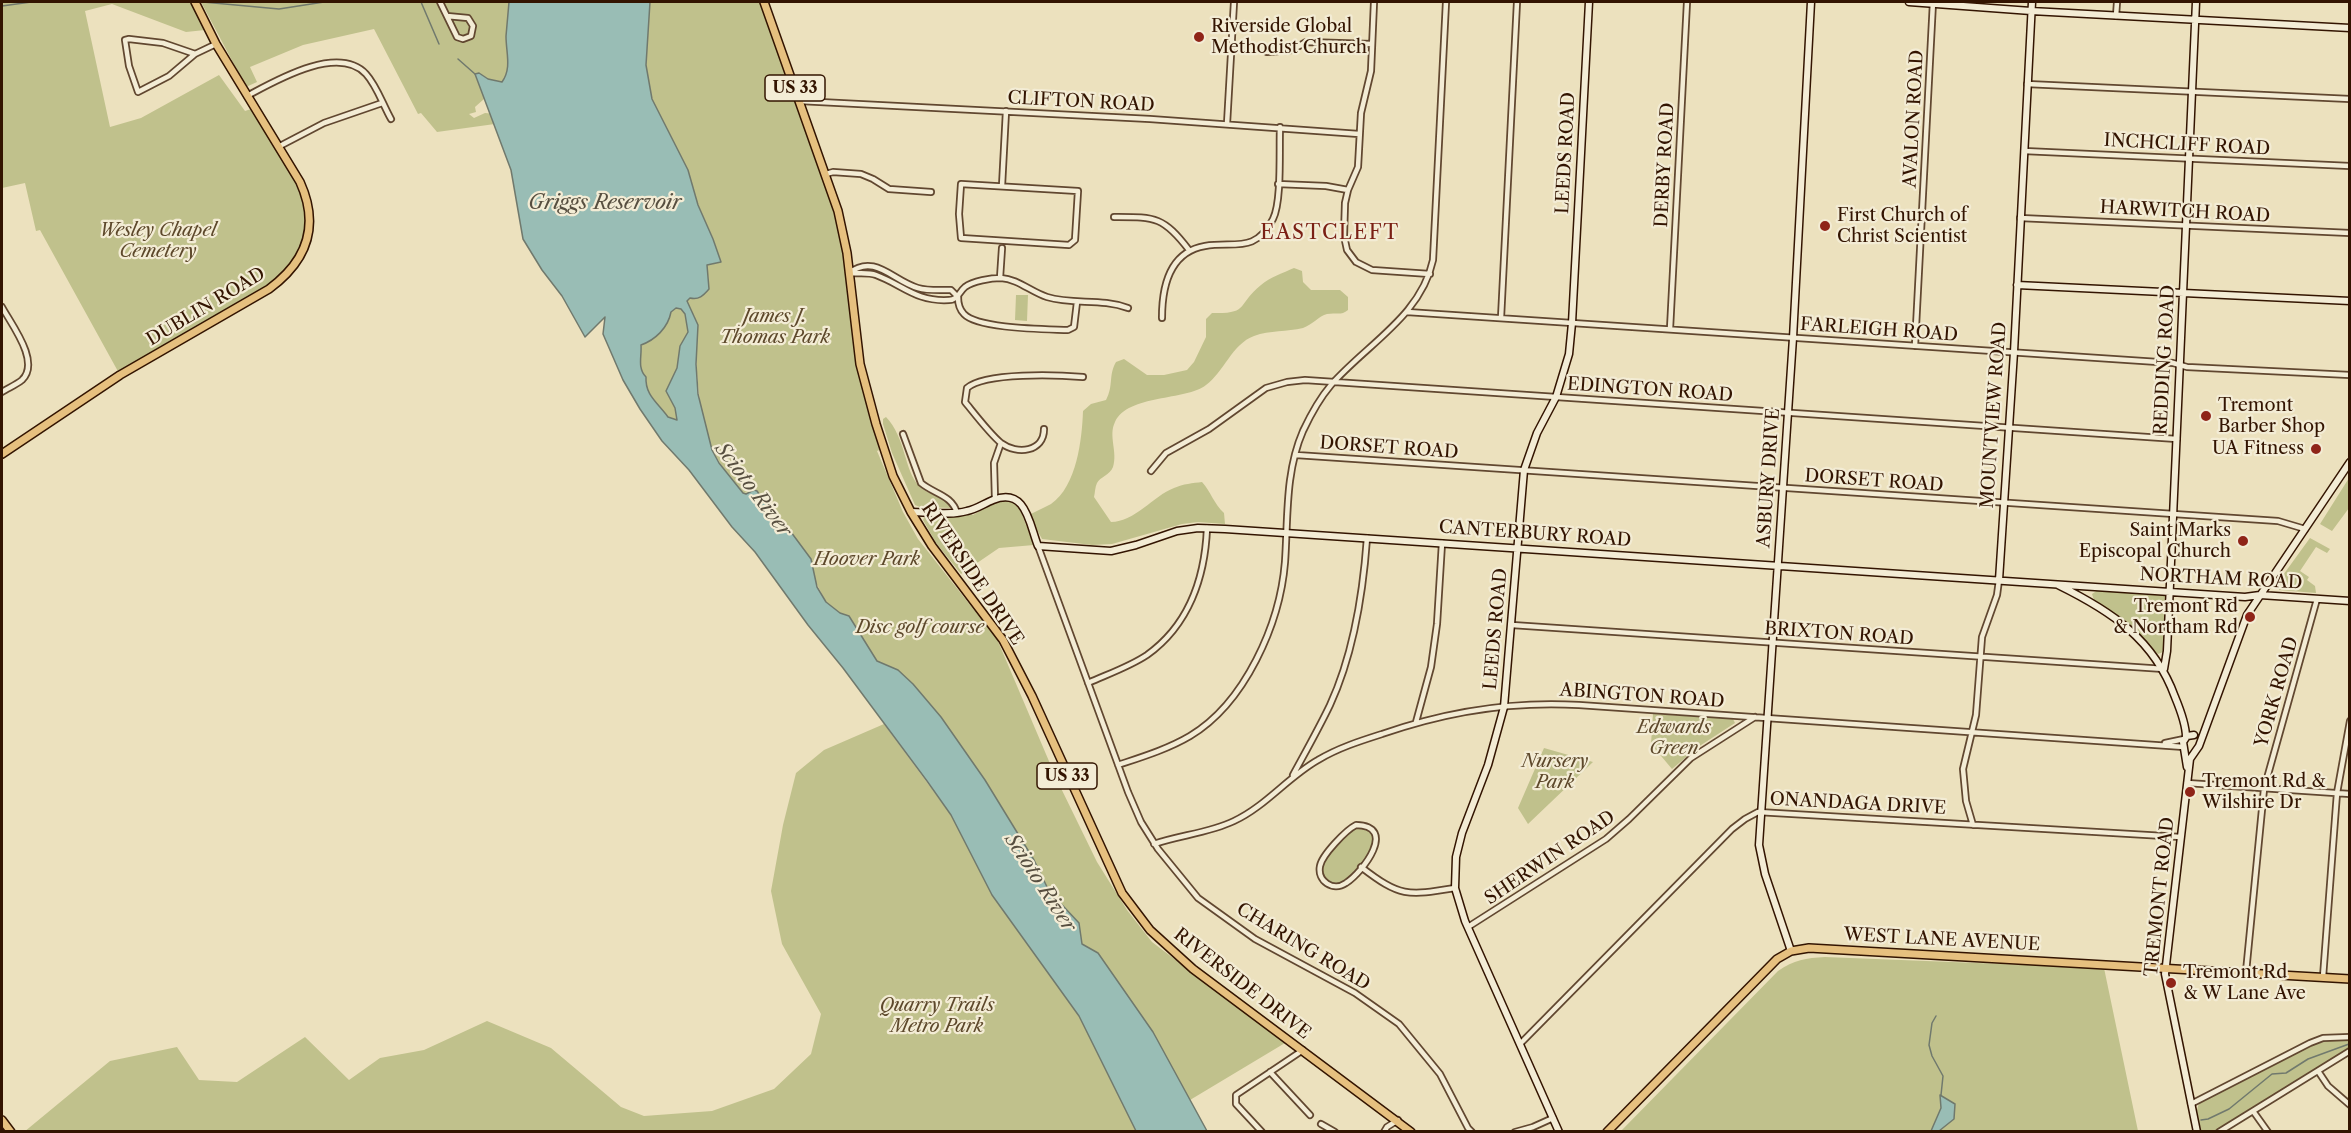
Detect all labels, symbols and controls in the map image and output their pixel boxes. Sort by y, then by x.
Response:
place label: Riverside Global Methodist Church [1211,16,1367,58]
marker: Riverside Global Methodist Church [1192,30,1206,44]
street label: AVALON ROAD [1900,49,1928,189]
road number: US 33 [765,75,825,101]
street label: CLIFTON ROAD [1007,87,1155,117]
street label: LEEDS ROAD [1552,91,1580,215]
street label: DERBY ROAD [1651,102,1679,228]
street label: INCHCLIFF ROAD [2103,130,2271,160]
water label: Griggs Reservoir [528,191,682,215]
street label: HARWITCH ROAD [2099,197,2271,227]
place label: First Church of Christ Scientist [1837,205,1967,248]
marker: First Church of Christ Scientist [1818,219,1832,233]
park label: Wesley Chapel Cemetery [99,220,217,262]
district label: EASTCLEFT [1260,221,1400,245]
street label: DUBLIN ROAD [143,263,269,351]
street label: REDDING ROAD [2150,284,2180,436]
park label: James J. Thomas Park [720,306,830,348]
street label: FARLEIGH ROAD [1799,314,1959,346]
street label: MOUNTVIEW ROAD [1977,321,2011,509]
street label: EDINGTON ROAD [1566,373,1734,407]
place label: Tremont Barber Shop [2218,395,2325,438]
street label: ASBURY DRIVE [1753,407,1785,549]
marker: Tremont Barber Shop [2199,409,2213,423]
street label: DORSET ROAD [1319,432,1459,464]
water label: Scioto River [710,438,796,542]
place label: UA Fitness [2212,438,2304,460]
marker: UA Fitness [2309,442,2323,456]
street label: DORSET ROAD [1804,465,1944,497]
street label: RIVERSIDE DRIVE [916,499,1028,649]
street label: CANTERBURY ROAD [1438,517,1632,551]
place label: Saint Marks Episcopal Church [2079,520,2231,562]
marker: Saint Marks Episcopal Church [2236,534,2250,548]
park label: Hoover Park [814,549,920,571]
street label: NORTHAM ROAD [2139,564,2303,594]
street label: LEEDS ROAD [1480,567,1512,691]
place label: Tremont Rd & Northam Rd [2113,596,2238,638]
marker: Tremont Rd & Northam Rd [2243,610,2257,624]
park label: Disc golf course [856,617,984,639]
street label: BRIXTON ROAD [1764,618,1914,650]
street label: YORK ROAD [2251,634,2303,750]
street label: ABINGTON ROAD [1559,679,1725,713]
park label: Edwards Green [1637,717,1711,760]
park label: Nursery Park [1522,751,1588,794]
road number: US 33 [1037,763,1097,789]
place label: Tremont Rd & Wilshire Dr [2202,771,2325,814]
marker: Tremont Rd & Wilshire Dr [2183,785,2197,799]
street label: ONANDAGA DRIVE [1769,789,1947,819]
street label: SHERWIN ROAD [1481,806,1619,910]
street label: TREMONT ROAD [2141,816,2179,978]
water label: Scioto River [999,829,1081,937]
street label: CHARING ROAD [1232,899,1374,995]
street label: RIVERSIDE DRIVE [1169,924,1315,1044]
street label: WEST LANE AVENUE [1843,924,2041,956]
place label: Tremont Rd & W Lane Ave [2183,962,2306,1004]
marker: Tremont Rd & W Lane Ave [2164,976,2178,990]
park label: Quarry Trails Metro Park [879,995,995,1038]

